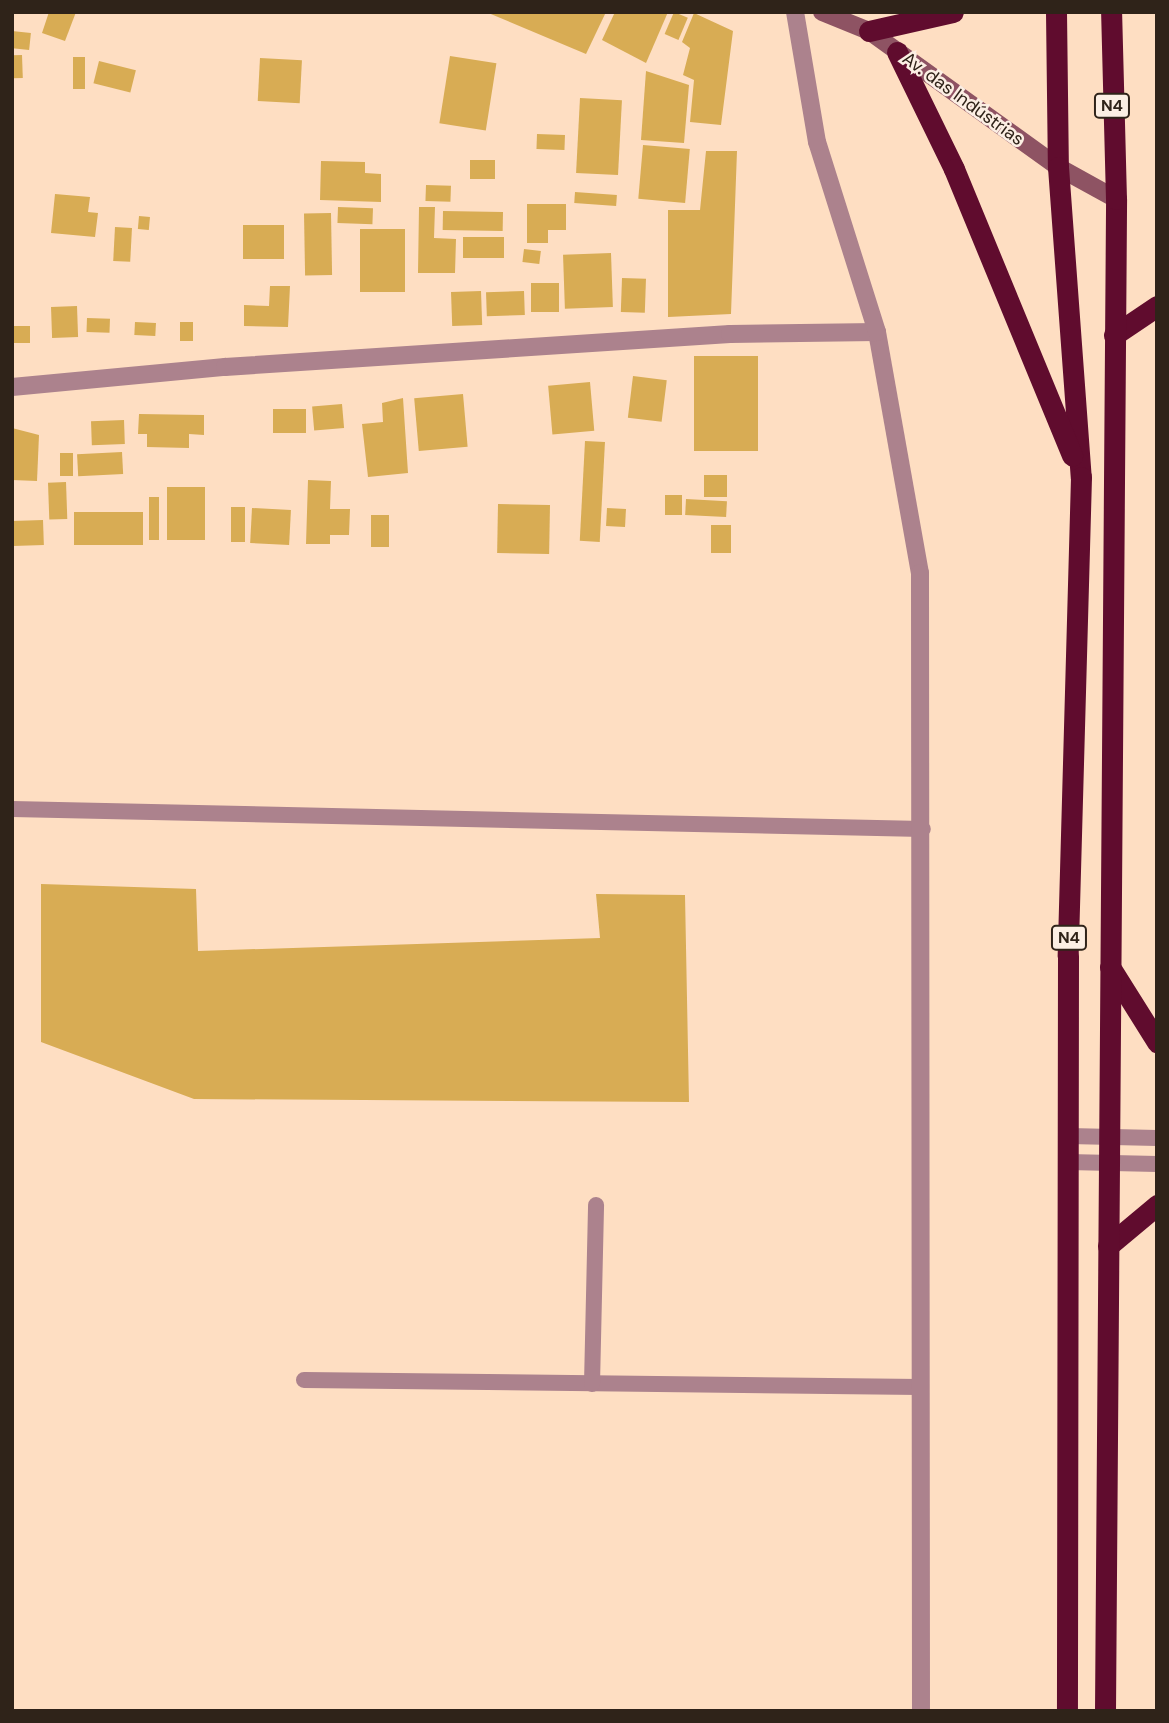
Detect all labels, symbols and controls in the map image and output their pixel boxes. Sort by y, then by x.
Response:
street label: Av. das Indústrias [898,48,1028,150]
road number: N4 [1093,94,1131,118]
road number: N4 [1050,926,1088,950]

